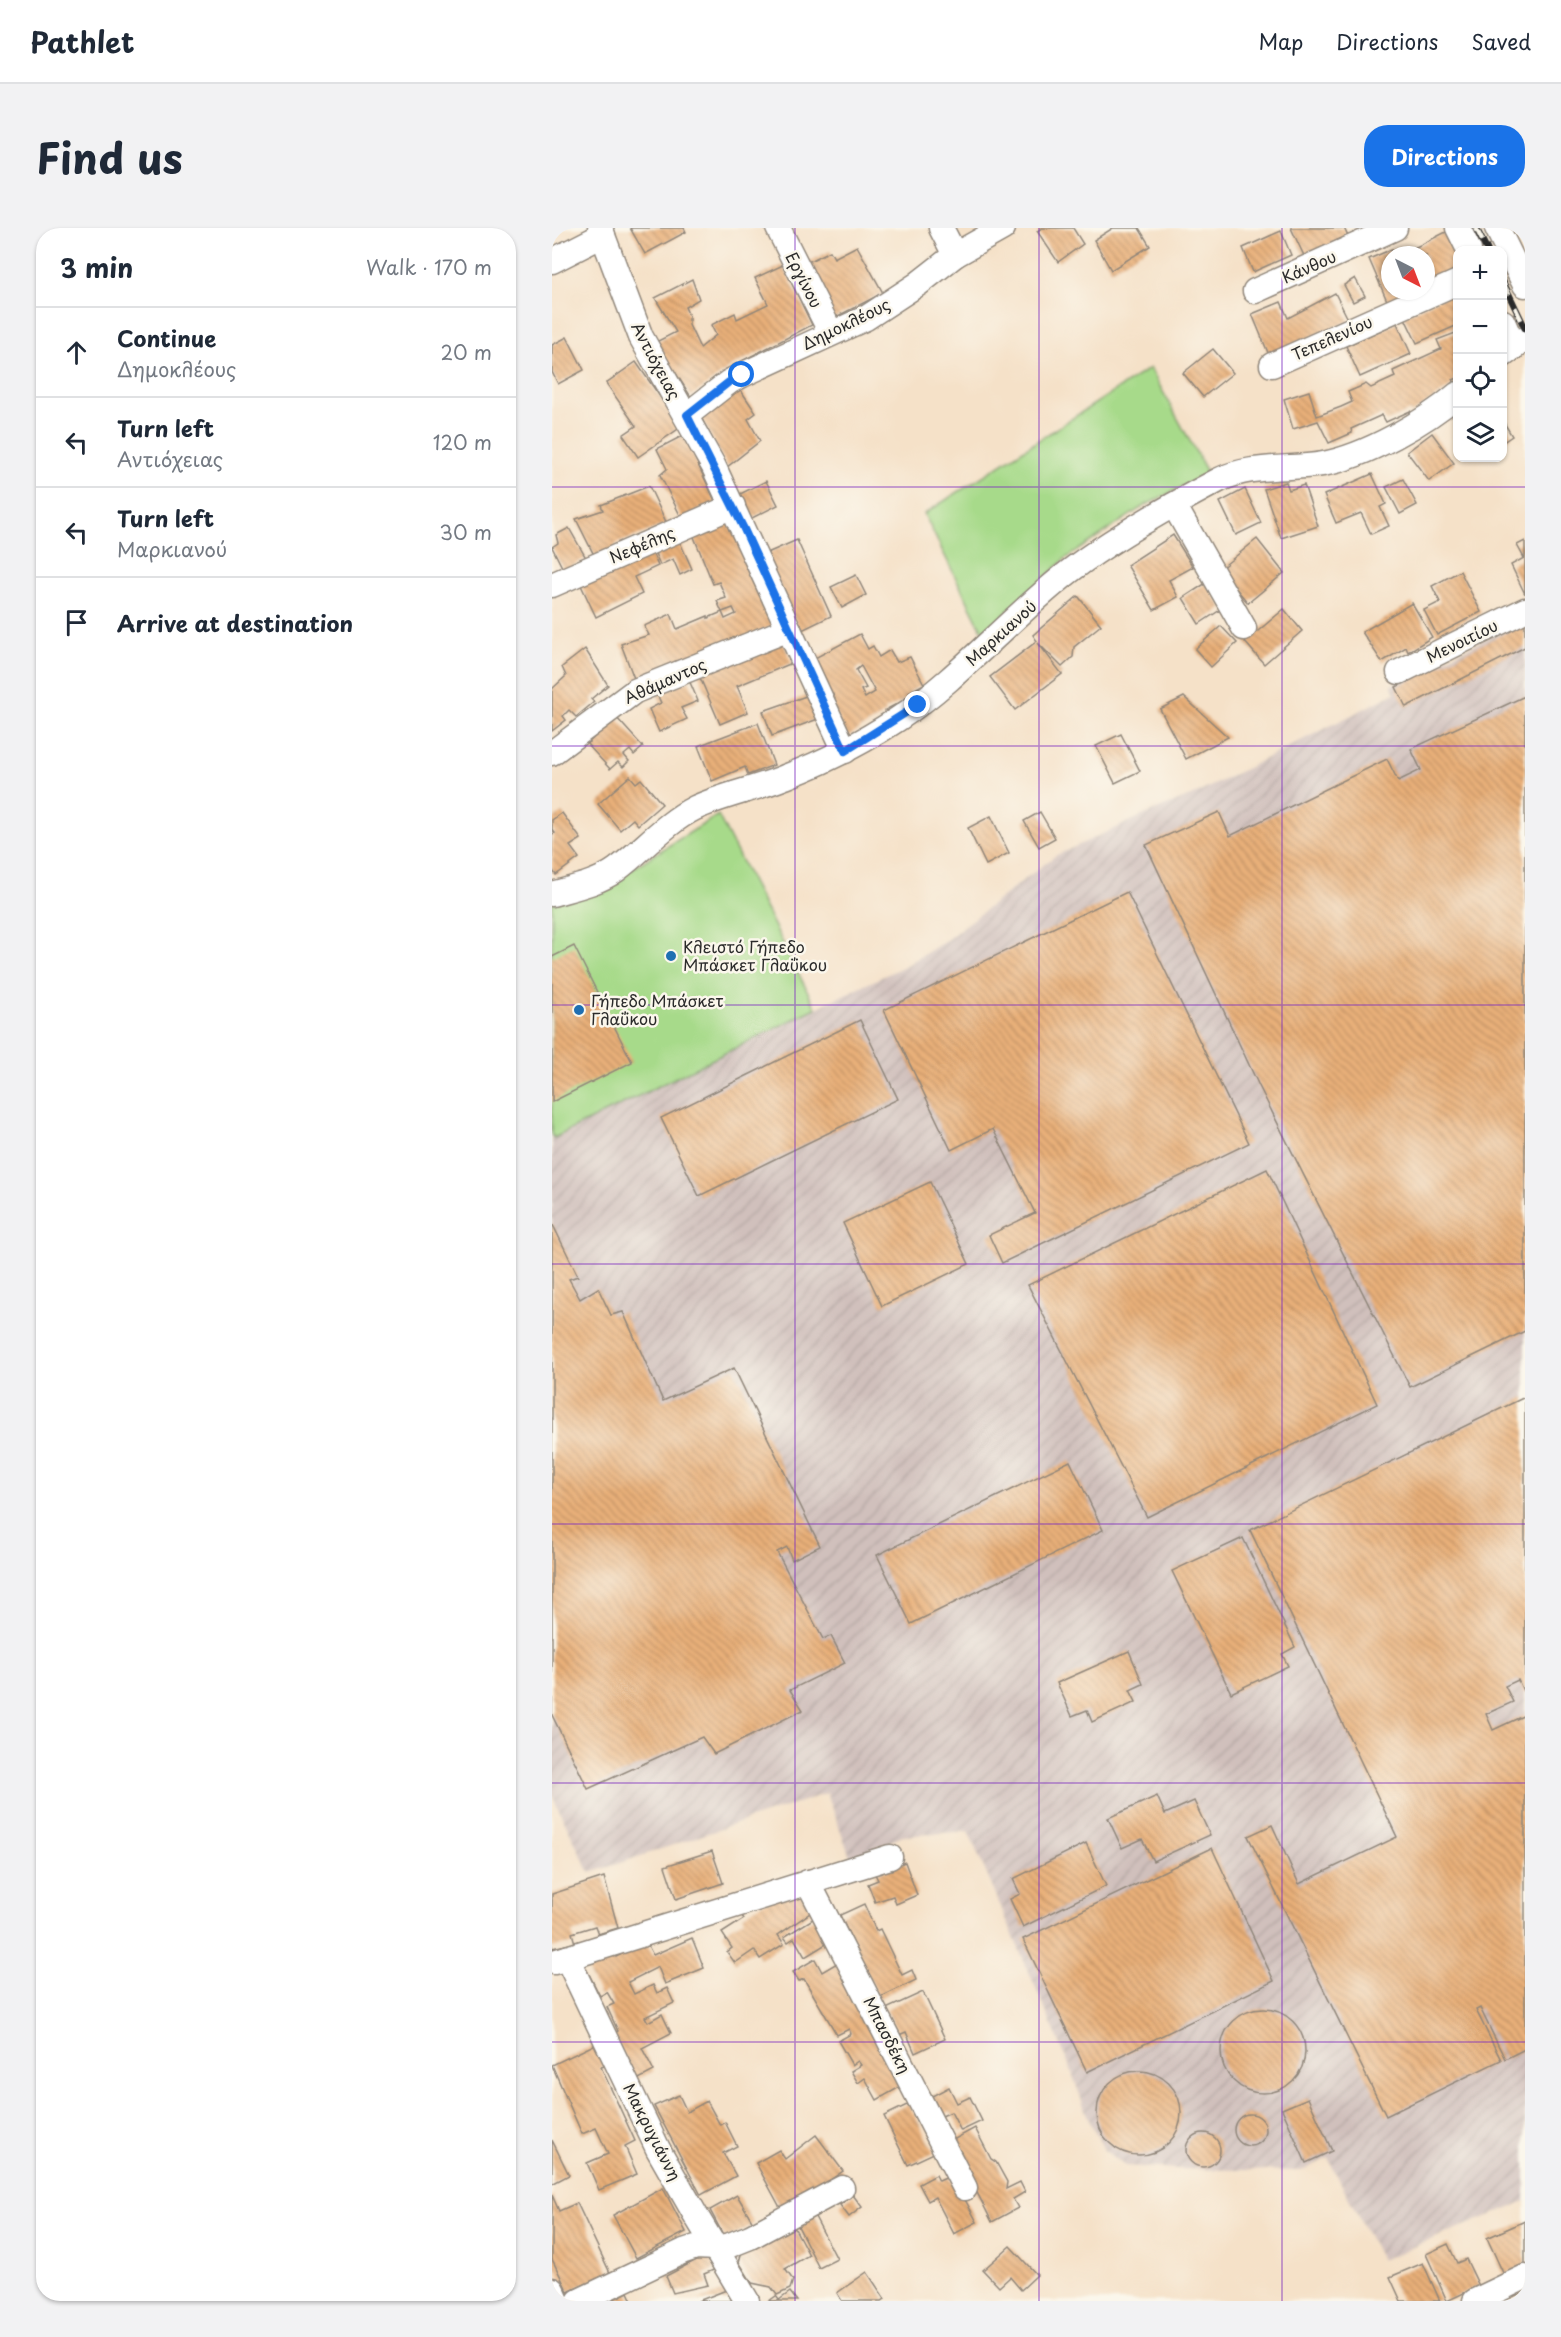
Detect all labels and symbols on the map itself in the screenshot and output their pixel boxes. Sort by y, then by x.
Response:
street label: Κάνθου [1278,244,1340,289]
north arrow [1381,246,1435,300]
street label: Εργίνου [781,247,829,312]
street label: Δημοκλέους [797,291,894,355]
street label: Τεπελενίου [1287,309,1376,366]
street label: Αντιόχειας [626,317,687,404]
route start [728,361,754,387]
street label: Νεφέλης [605,520,678,569]
street label: Μαρκιανού [960,594,1041,671]
street label: Μενοιτίου [1422,612,1501,668]
street label: Αθάμαντος [620,651,709,709]
route end [904,691,930,717]
place label: Κλειστό Γήπεδο Μπάσκετ Γλαΰκου [683,934,827,976]
marker: Κλειστό Γήπεδο Μπάσκετ Γλαΰκου [664,949,678,963]
place label: Γήπεδο Μπάσκετ Γλαΰκου [591,988,724,1030]
marker: Γήπεδο Μπάσκετ Γλαΰκου [572,1003,586,1017]
street label: Μπασδέκη [858,1992,918,2077]
street label: Μακρυγιάννη [618,2079,688,2184]

